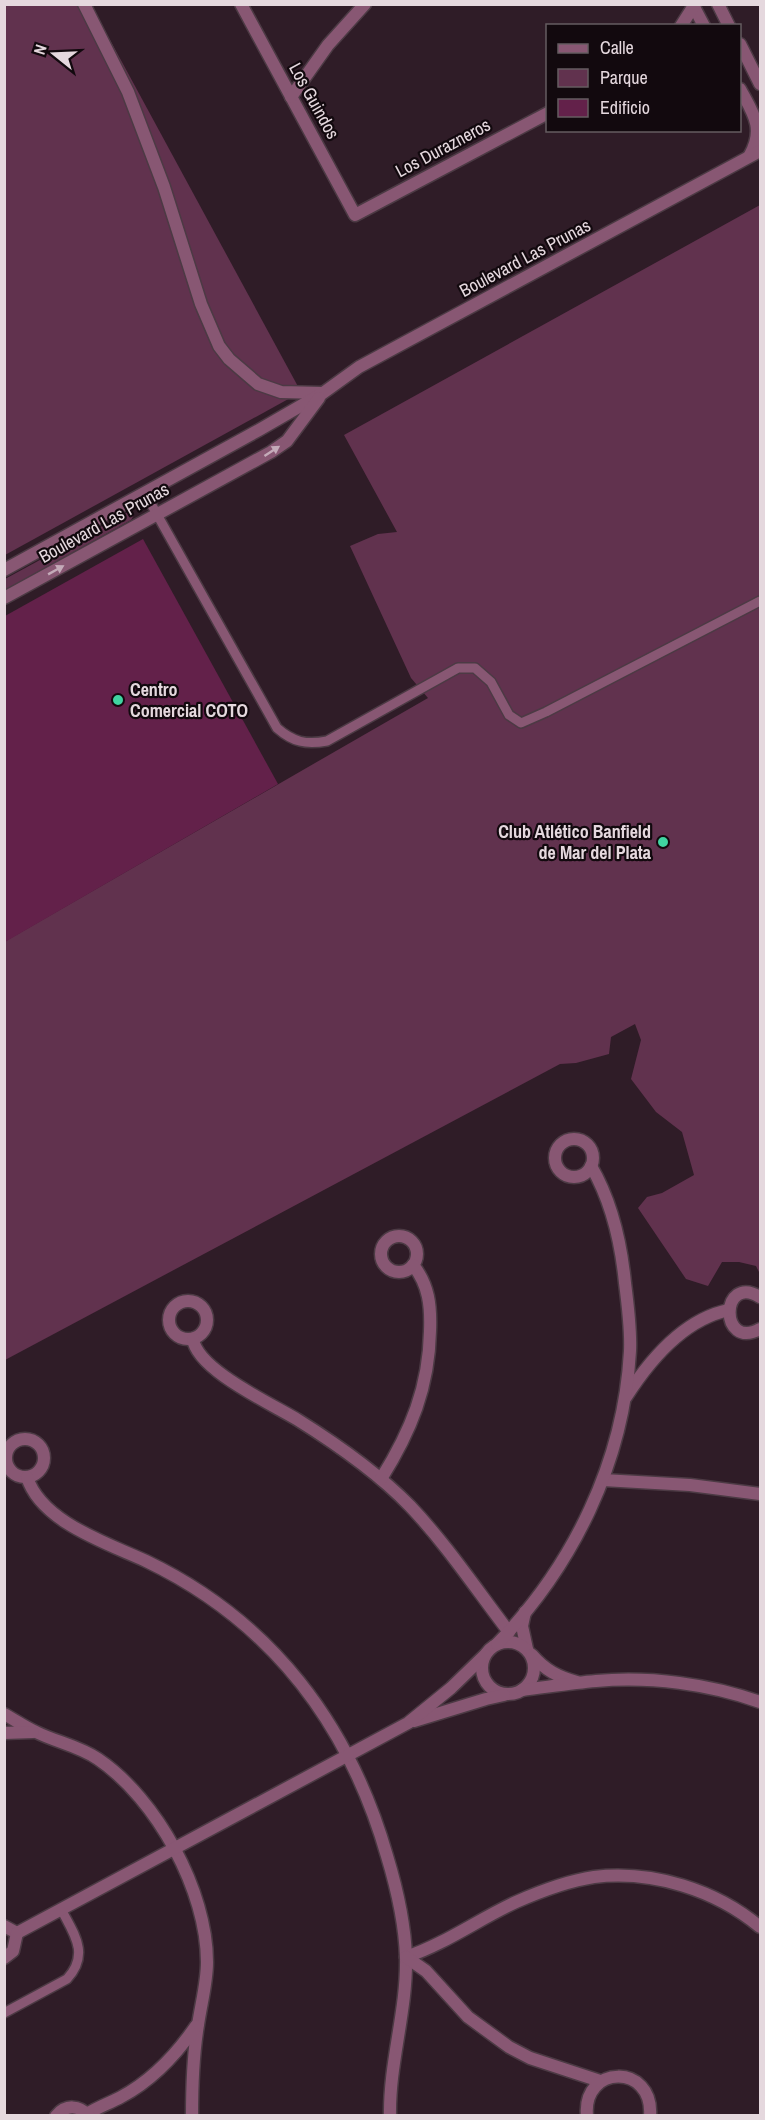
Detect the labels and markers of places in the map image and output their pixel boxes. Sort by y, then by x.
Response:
place label: Centro Comercial COTO [130,677,248,723]
marker: Centro Comercial COTO [111,693,125,707]
place label: Club Atlético Banfield de Mar del Plata [498,819,652,865]
marker: Club Atlético Banfield de Mar del Plata [656,835,670,849]

